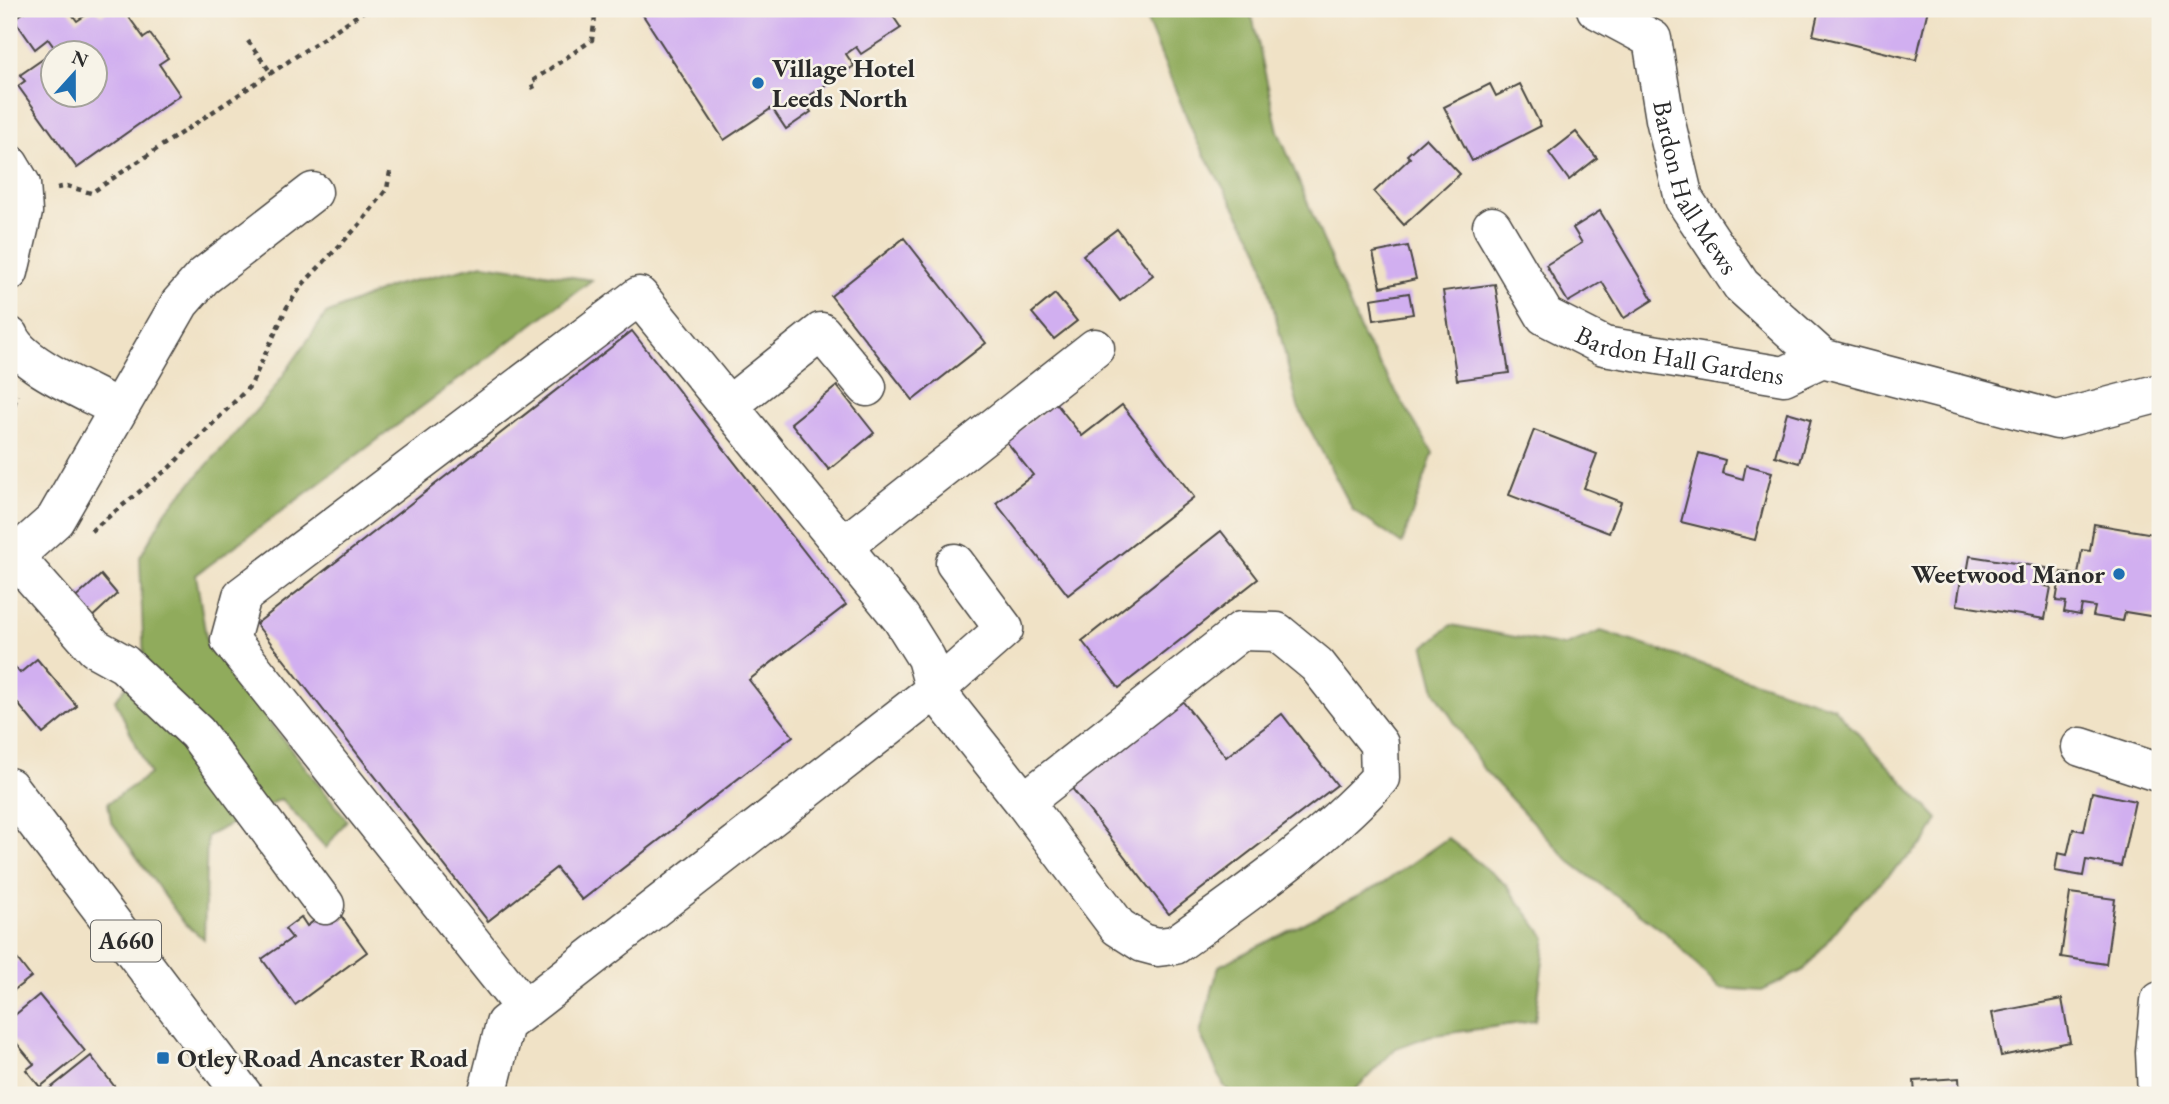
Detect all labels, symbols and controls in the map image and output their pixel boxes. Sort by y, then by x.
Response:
north arrow [38,38,108,108]
text: N [68,44,92,73]
place label: Village Hotel Leeds North [772,51,915,115]
marker: Village Hotel Leeds North [750,75,766,91]
street label: Bardon Hall Mews [1645,98,1746,281]
street label: Bardon Hall Gardens [1570,317,1787,393]
place label: Weetwood Manor [1911,557,2105,591]
marker: Weetwood Manor [2111,566,2127,582]
road number: A660 [91,920,161,961]
place label: Otley Road Ancaster Road [177,1041,469,1075]
marker: Otley Road Ancaster Road [155,1050,171,1066]

